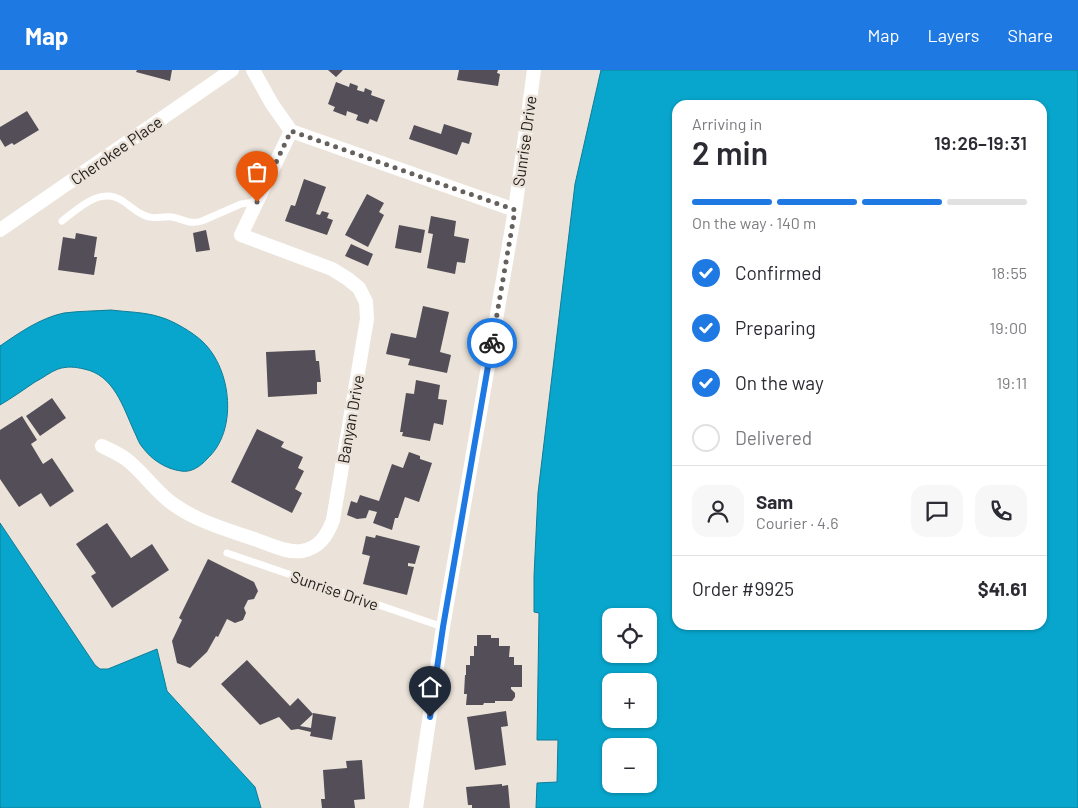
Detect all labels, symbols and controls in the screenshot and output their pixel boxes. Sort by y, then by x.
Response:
text: Map [25,21,68,50]
text: Map [867,24,899,46]
text: Layers [927,24,980,46]
text: Share [1008,24,1053,46]
street label: Sunrise Drive [508,94,540,188]
street label: Cherokee Place [67,111,165,189]
text: Arriving in [692,114,762,133]
text: 19:26–19:31 [934,131,1027,154]
text: 2 min [692,133,768,171]
pin [236,151,278,202]
icon: bag [243,158,271,186]
text: On the way · 140 m [692,213,816,232]
icon: check [692,259,720,287]
text: Confirmed [735,261,822,284]
text: 18:55 [991,263,1027,282]
icon: check [692,314,720,342]
text: Preparing [735,316,816,339]
courier [467,318,517,368]
text: 19:00 [990,318,1027,337]
icon: bike [478,329,506,357]
icon: check [692,369,720,397]
text: On the way [735,371,824,394]
street label: Banyan Drive [333,373,367,465]
text: 19:11 [996,373,1027,392]
text: Delivered [735,426,812,449]
button: person [692,485,744,537]
button: chat [911,485,963,537]
button: phone [975,485,1027,537]
text: Sam [756,490,793,513]
text: Courier · 4.6 [756,513,839,532]
street label: Sunrise Drive [289,566,381,614]
text: Order #9925 [692,577,794,600]
text: $41.61 [978,577,1027,600]
map controls [602,608,657,793]
button: locate [602,608,657,663]
pin [409,666,451,717]
icon: home [416,673,444,701]
button: + [602,673,657,728]
button: − [602,738,657,793]

